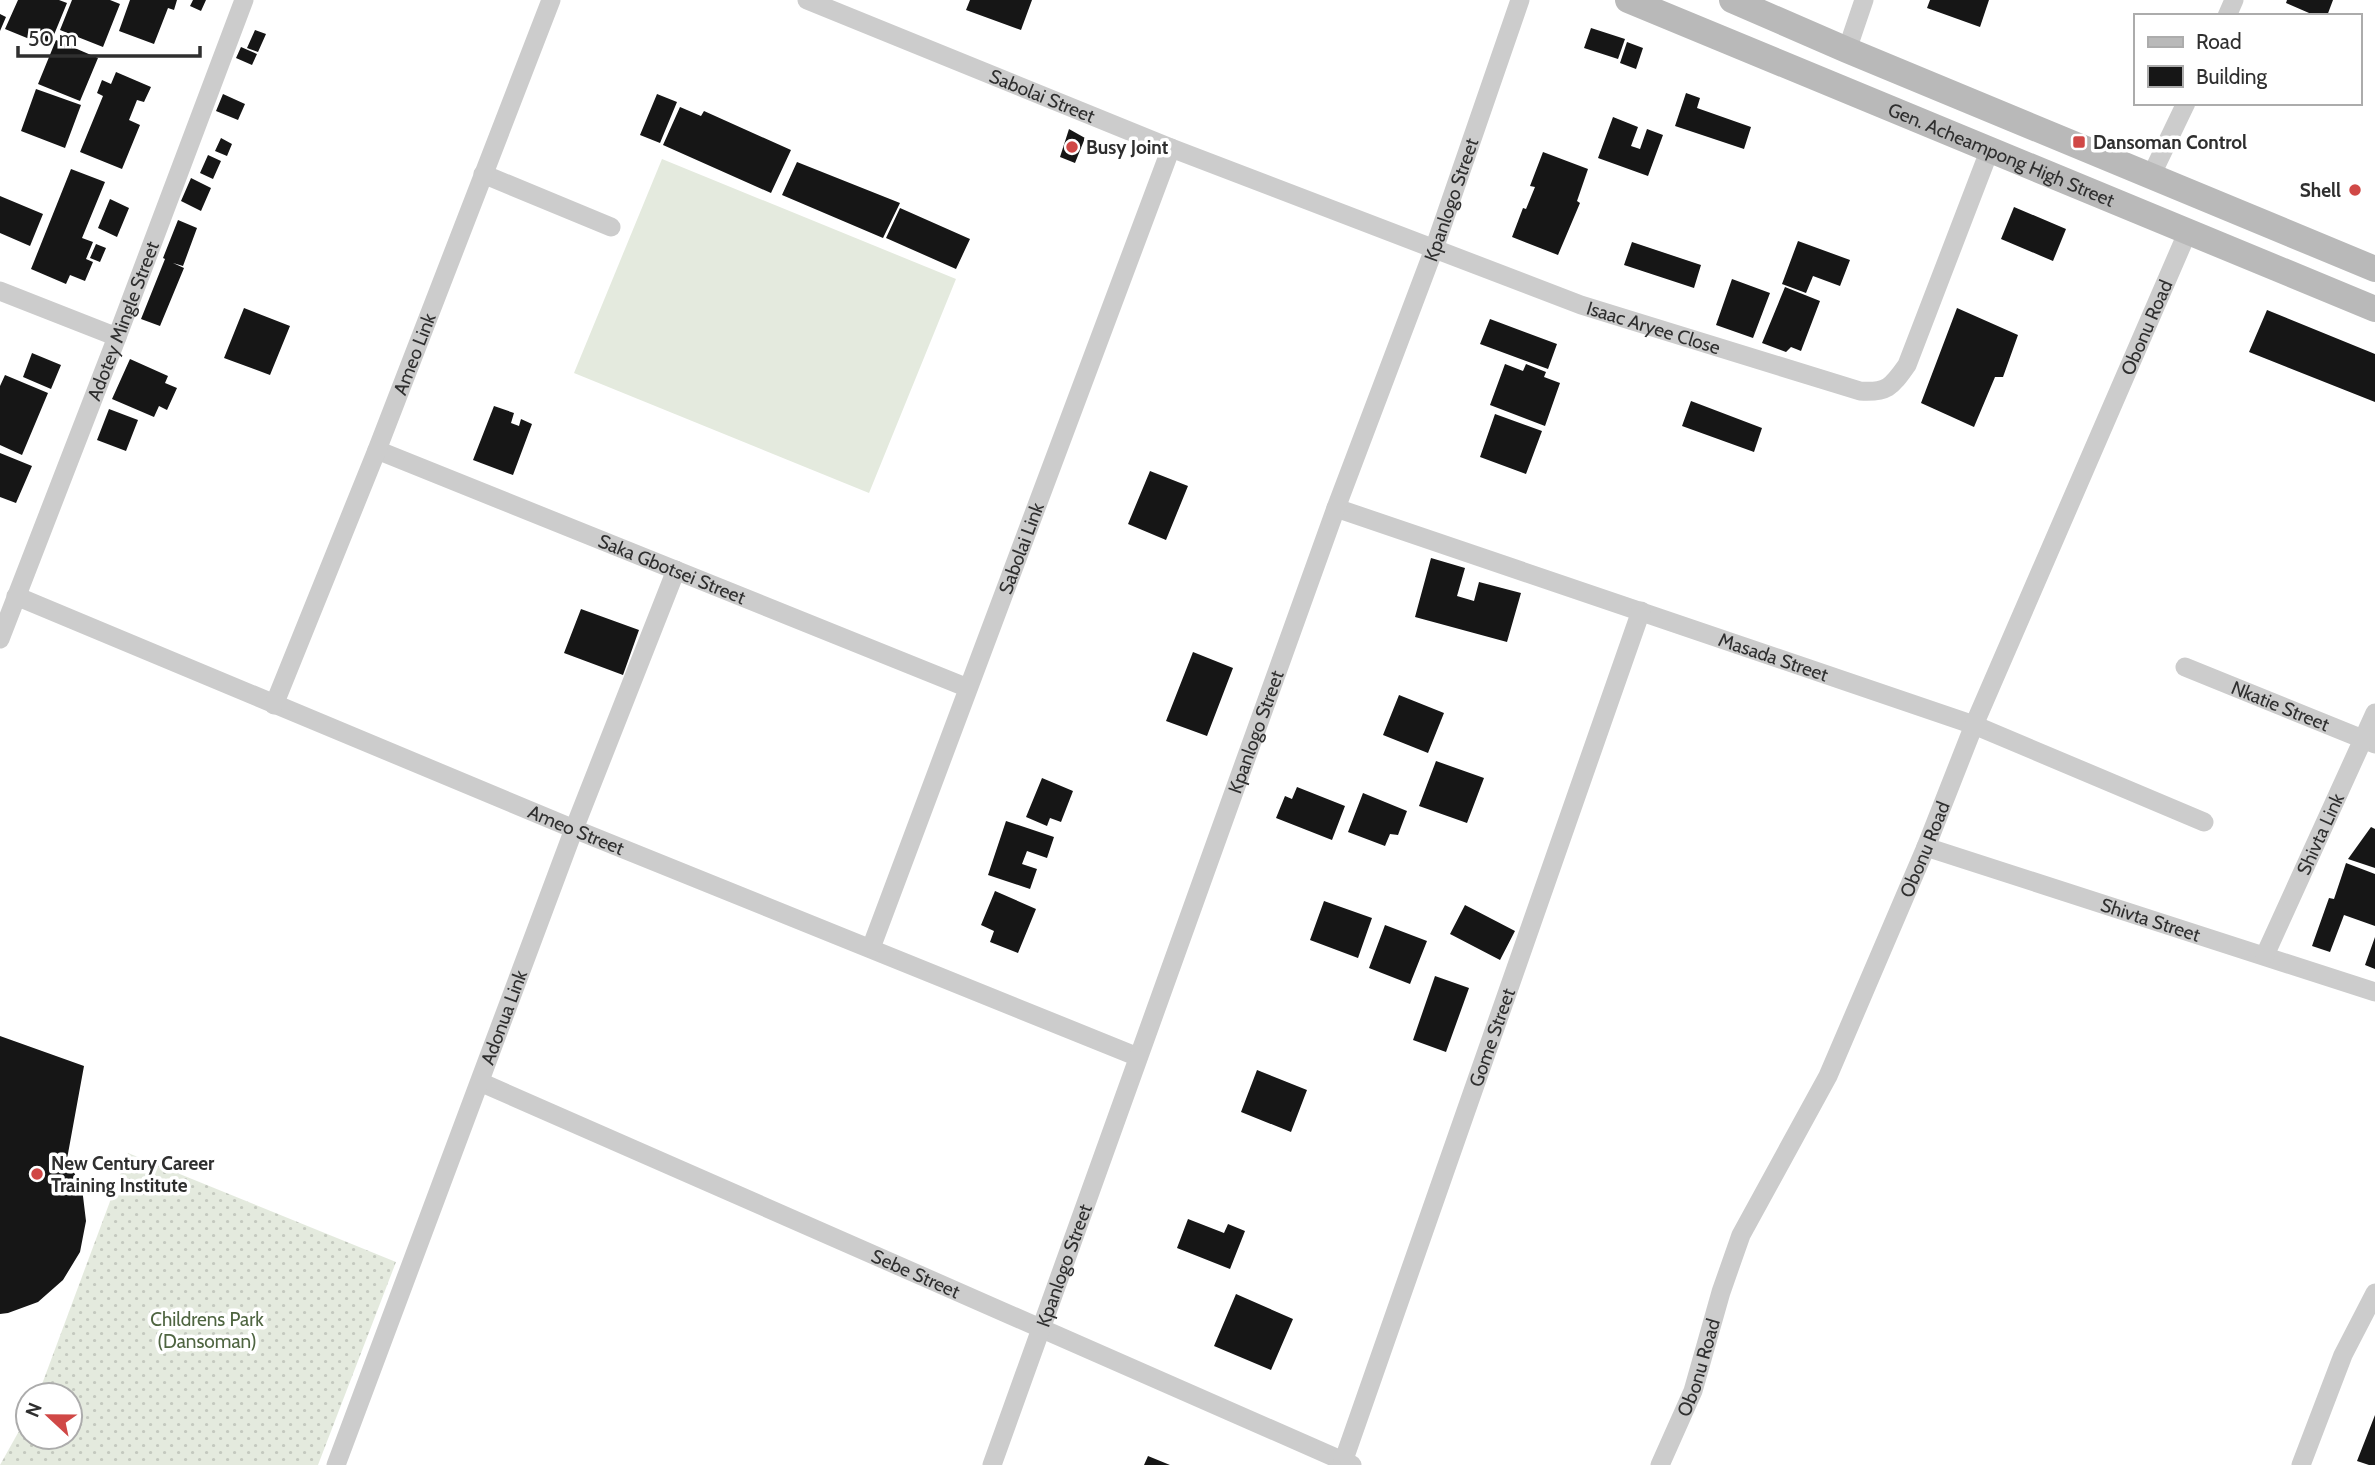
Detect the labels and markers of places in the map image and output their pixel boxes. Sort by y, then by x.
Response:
place label: Dansoman Control [2093,131,2247,154]
marker: Dansoman Control [2071,134,2087,150]
place label: Busy Joint [1086,136,1169,159]
marker: Busy Joint [1064,139,1080,155]
place label: Shell [2300,179,2341,202]
marker: Shell [2347,182,2363,198]
place label: New Century Career Training Institute [51,1152,215,1197]
marker: New Century Career Training Institute [29,1166,45,1182]

